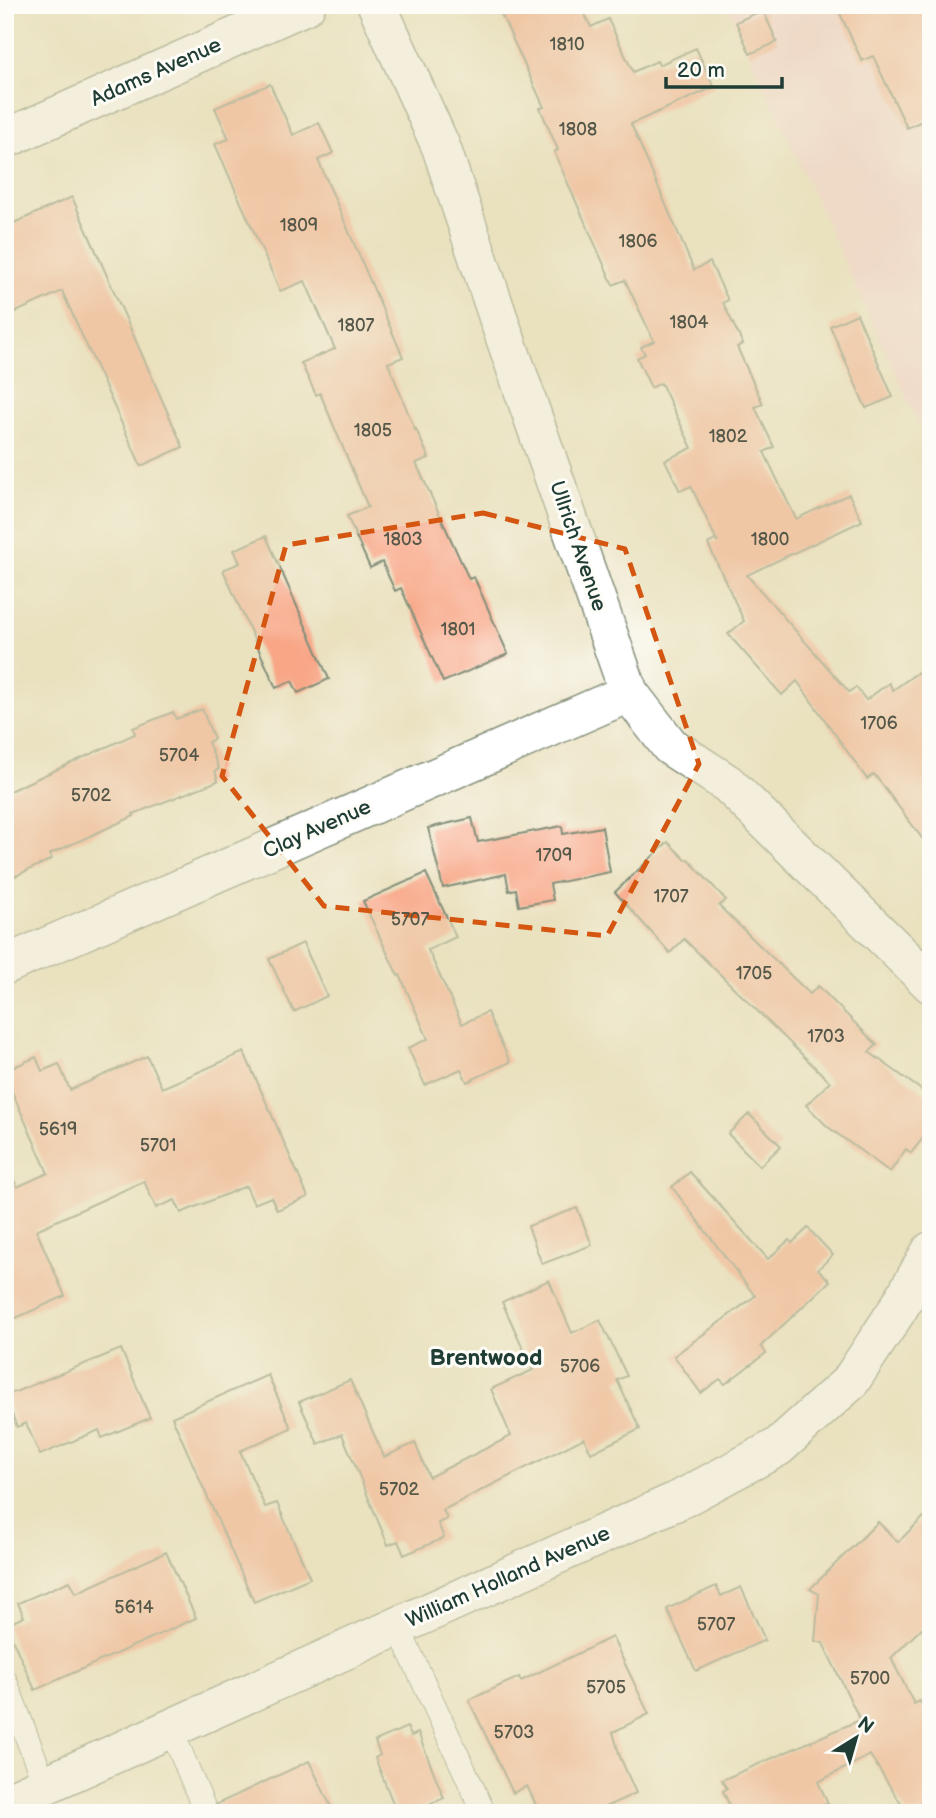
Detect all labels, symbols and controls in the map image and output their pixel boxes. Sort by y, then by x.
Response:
street label: Adams Avenue [87,32,225,112]
house number: 1810 [549,34,585,55]
scale bar [666,46,782,90]
text: 20 m [677,58,725,83]
house number: 1808 [559,119,597,140]
house number: 1809 [280,215,318,236]
house number: 1806 [618,231,658,252]
house number: 1804 [669,312,709,333]
house number: 1807 [338,315,375,336]
house number: 1805 [354,420,392,441]
house number: 1802 [709,426,748,447]
street label: Ullrich Avenue [544,478,612,614]
house number: 1803 [383,529,423,550]
house number: 1800 [751,529,789,550]
house number: 1801 [440,619,476,640]
house number: 1706 [860,713,898,734]
house number: 5704 [159,745,199,766]
house number: 5702 [71,785,112,806]
street label: Clay Avenue [259,794,375,864]
house number: 1709 [536,845,572,866]
house number: 1707 [653,886,689,907]
house number: 5707 [391,909,429,930]
house number: 1705 [736,963,772,984]
house number: 1703 [807,1026,845,1047]
house number: 5619 [39,1119,77,1140]
house number: 5701 [140,1135,176,1156]
district label: Brentwood [429,1344,543,1372]
house number: 5706 [560,1356,600,1377]
house number: 5702 [379,1479,420,1500]
street label: William Holland Avenue [402,1521,614,1633]
house number: 5614 [114,1597,154,1618]
house number: 5707 [697,1614,735,1635]
house number: 5700 [850,1668,890,1689]
house number: 5705 [586,1677,626,1698]
north arrow [820,1702,890,1772]
text: N [853,1712,878,1739]
house number: 5703 [494,1722,534,1743]

